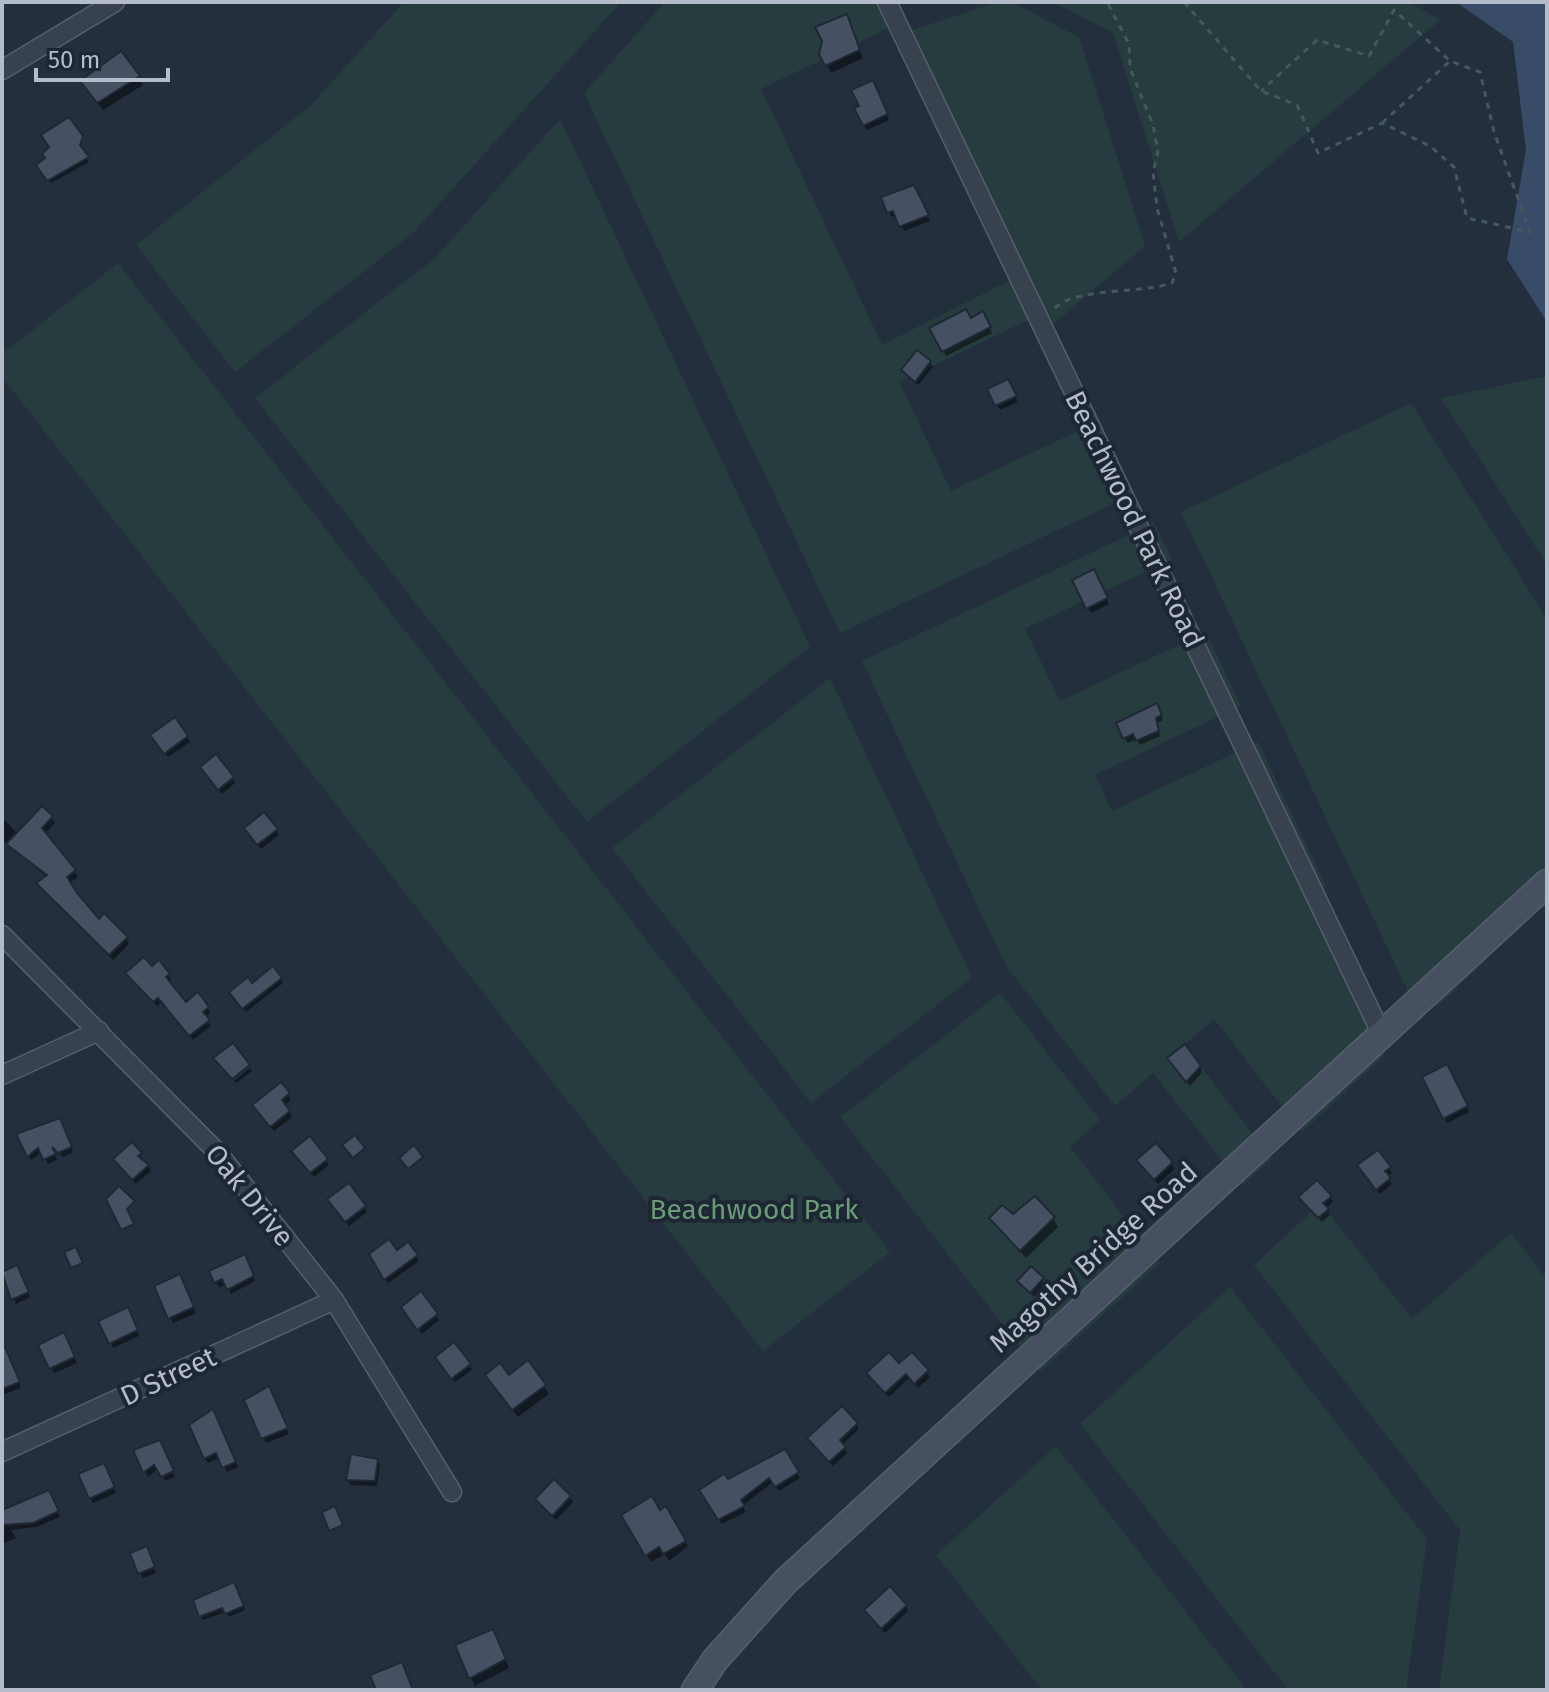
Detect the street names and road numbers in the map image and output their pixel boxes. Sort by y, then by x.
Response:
street label: Beachwood Park Road [1058,386,1211,653]
street label: Oak Drive [198,1138,301,1253]
street label: Magothy Bridge Road [983,1155,1204,1359]
street label: D Street [115,1340,222,1413]

